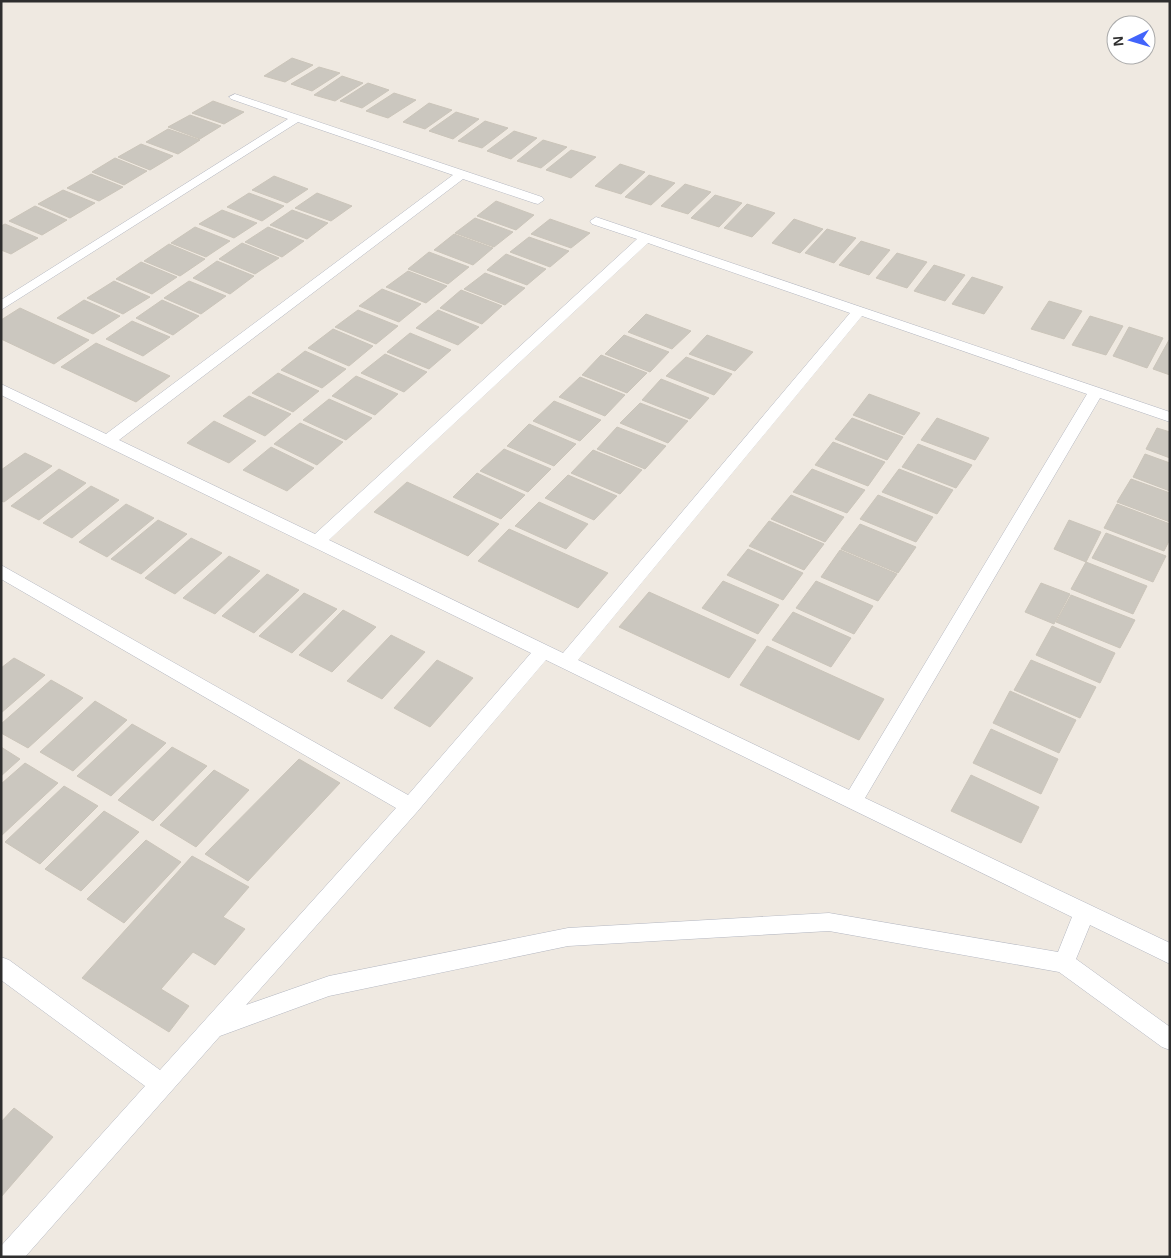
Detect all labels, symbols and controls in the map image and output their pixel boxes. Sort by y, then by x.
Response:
north arrow [1106,15,1156,65]
text: N [1110,35,1126,47]

